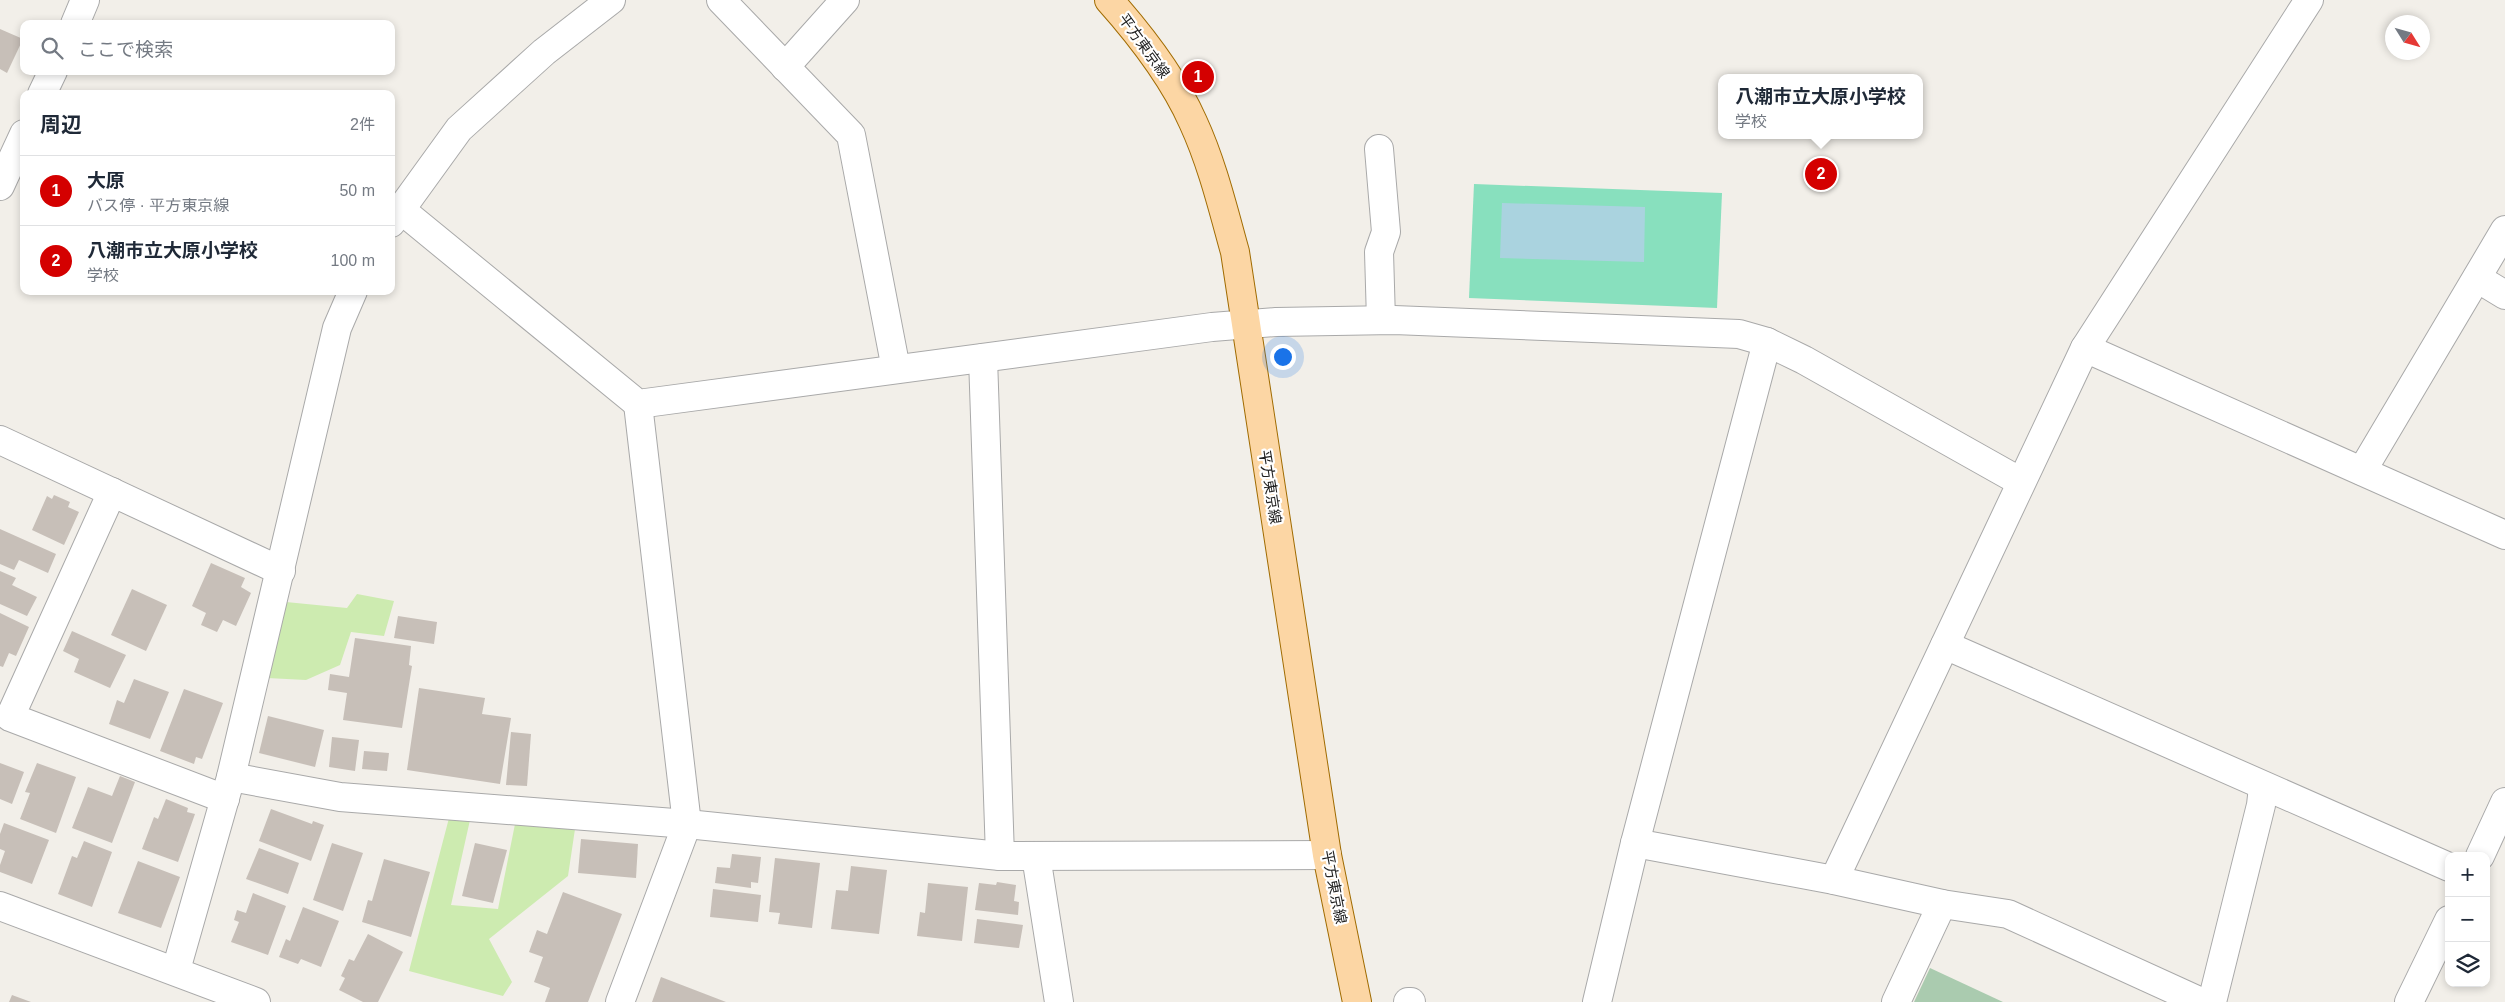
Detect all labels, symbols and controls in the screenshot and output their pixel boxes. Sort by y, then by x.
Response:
street label: 平方東京線 [1115,10,1173,81]
north arrow [2385,15,2430,60]
search box [20,20,395,75]
icon: search [38,34,66,62]
text: ここで検索 [78,39,173,60]
pin: 1 [1182,58,1214,96]
popup [1718,74,1923,139]
text: 八潮市立大原小学校 [1735,86,1906,107]
text: 周辺 [40,113,82,136]
text: 学校 [1735,113,1767,130]
text: 2件 [350,116,375,133]
pin: 2 [1805,155,1837,193]
text: 大原 [87,170,125,191]
text: 1 [52,182,60,199]
text: 50 m [339,182,375,199]
text: バス停 · 平方東京線 [87,197,229,214]
text: 八潮市立大原小学校 [87,240,258,261]
text: 2 [52,252,60,269]
text: 100 m [331,252,375,269]
text: 学校 [87,267,119,284]
your location [1270,344,1296,370]
street label: 平方東京線 [1256,449,1285,525]
street label: 平方東京線 [1319,848,1350,925]
map controls [2445,852,2490,987]
button: + [2445,852,2490,897]
button: − [2445,897,2490,942]
button: layers [2445,942,2490,987]

